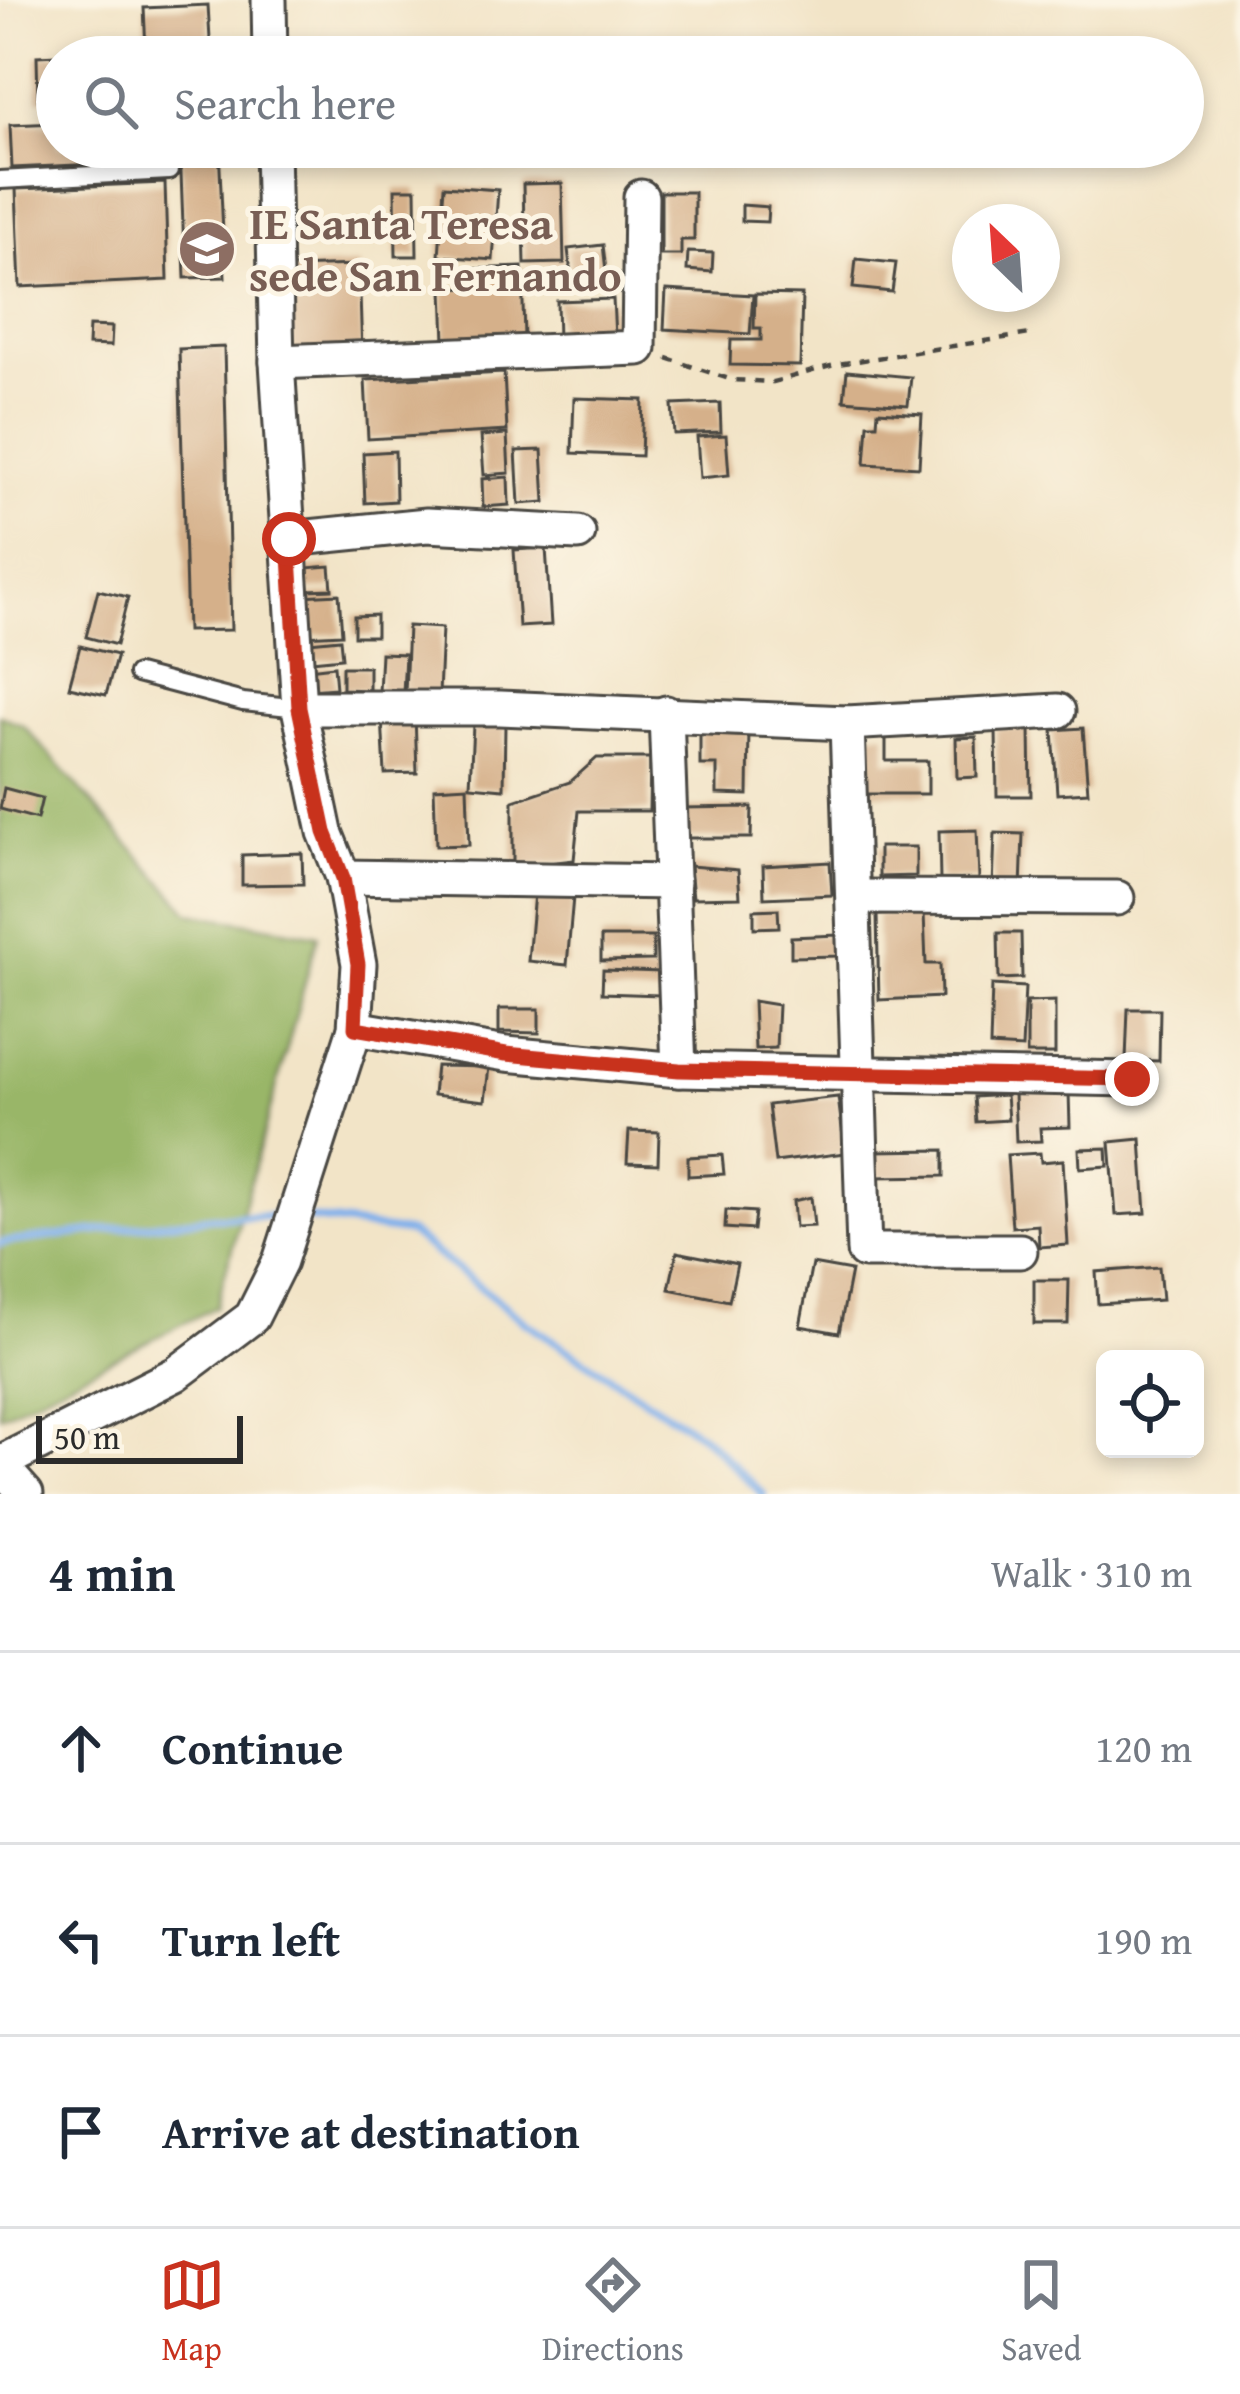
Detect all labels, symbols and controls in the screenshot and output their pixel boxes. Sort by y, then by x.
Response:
search box [36,36,1204,168]
icon: search [78,69,144,135]
text: Search here [174,70,396,135]
place label: IE Santa Teresa sede San Fernando [249,190,622,307]
north arrow [952,204,1060,312]
school or university icon: IE Santa Teresa sede San Fernando [176,218,238,280]
route start [262,512,316,566]
route end [1105,1052,1159,1106]
map controls [1096,1350,1204,1458]
button: locate [1096,1350,1204,1458]
scale bar [36,1410,243,1463]
text: 50 m [54,1413,120,1461]
text: 4 min [48,1535,175,1610]
text: Walk · 310 m [991,1544,1192,1601]
icon: ahead [48,1715,114,1781]
text: Continue [162,1715,343,1780]
text: 120 m [1095,1719,1192,1776]
icon: left [48,1907,114,1973]
text: Turn left [162,1907,340,1972]
text: 190 m [1095,1911,1192,1968]
icon: arrive [48,2099,114,2165]
text: Arrive at destination [162,2099,580,2164]
tab: Map [159,2252,225,2372]
tab: Directions [542,2252,684,2372]
tab: Saved [1001,2252,1081,2372]

